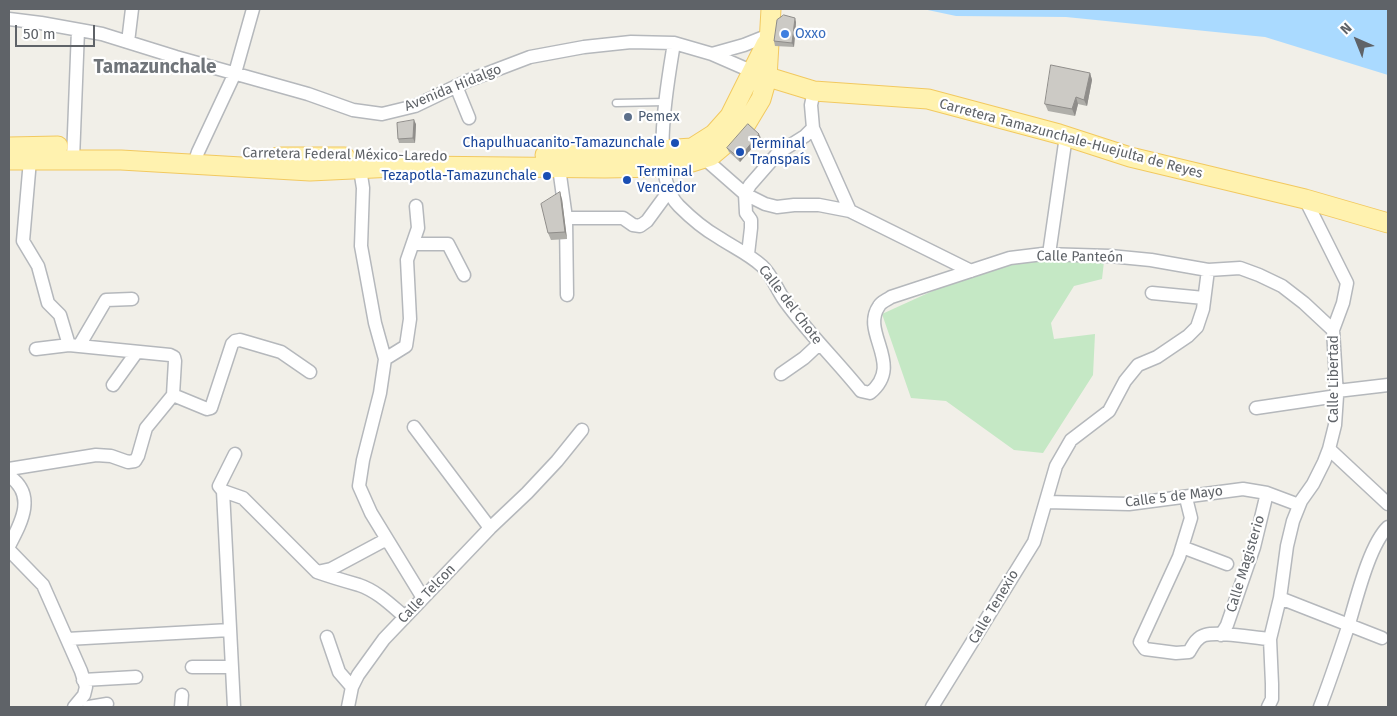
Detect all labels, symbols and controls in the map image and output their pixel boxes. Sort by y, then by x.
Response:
scale bar [18,15,98,47]
north arrow [1332,15,1382,65]
text: N [1337,20,1355,38]
text: 50 m [23,25,56,43]
place label: Oxxo [795,26,826,42]
marker: Oxxo [779,28,791,40]
district label: Tamazunchale [94,57,216,79]
street label: Avenida Hidalgo [402,61,504,115]
street label: Carretera Tamazunchale-Huejulta de Reyes [937,96,1205,182]
place label: Pemex [638,109,680,125]
marker: Pemex [622,111,634,123]
place label: Chapulhuacanito-Tamazunchale [463,135,665,151]
place label: Terminal Transpaís [750,136,810,168]
marker: Chapulhuacanito-Tamazunchale [669,137,681,149]
street label: Carretera Federal México-Laredo [242,145,448,165]
marker: Terminal Transpaís [734,146,746,158]
place label: Terminal Vencedor [637,164,696,196]
place label: Tezapotla-Tamazunchale [381,168,537,184]
marker: Tezapotla-Tamazunchale [541,170,553,182]
marker: Terminal Vencedor [621,174,633,186]
street label: Calle Panteón [1037,248,1123,266]
street label: Calle del Chote [755,262,825,348]
street label: Calle Libertad [1326,335,1342,423]
street label: Calle 5 de Mayo [1124,483,1224,511]
street label: Calle Magisterio [1223,513,1269,615]
street label: Calle Telcon [395,561,459,627]
street label: Calle Tenexio [965,567,1023,647]

